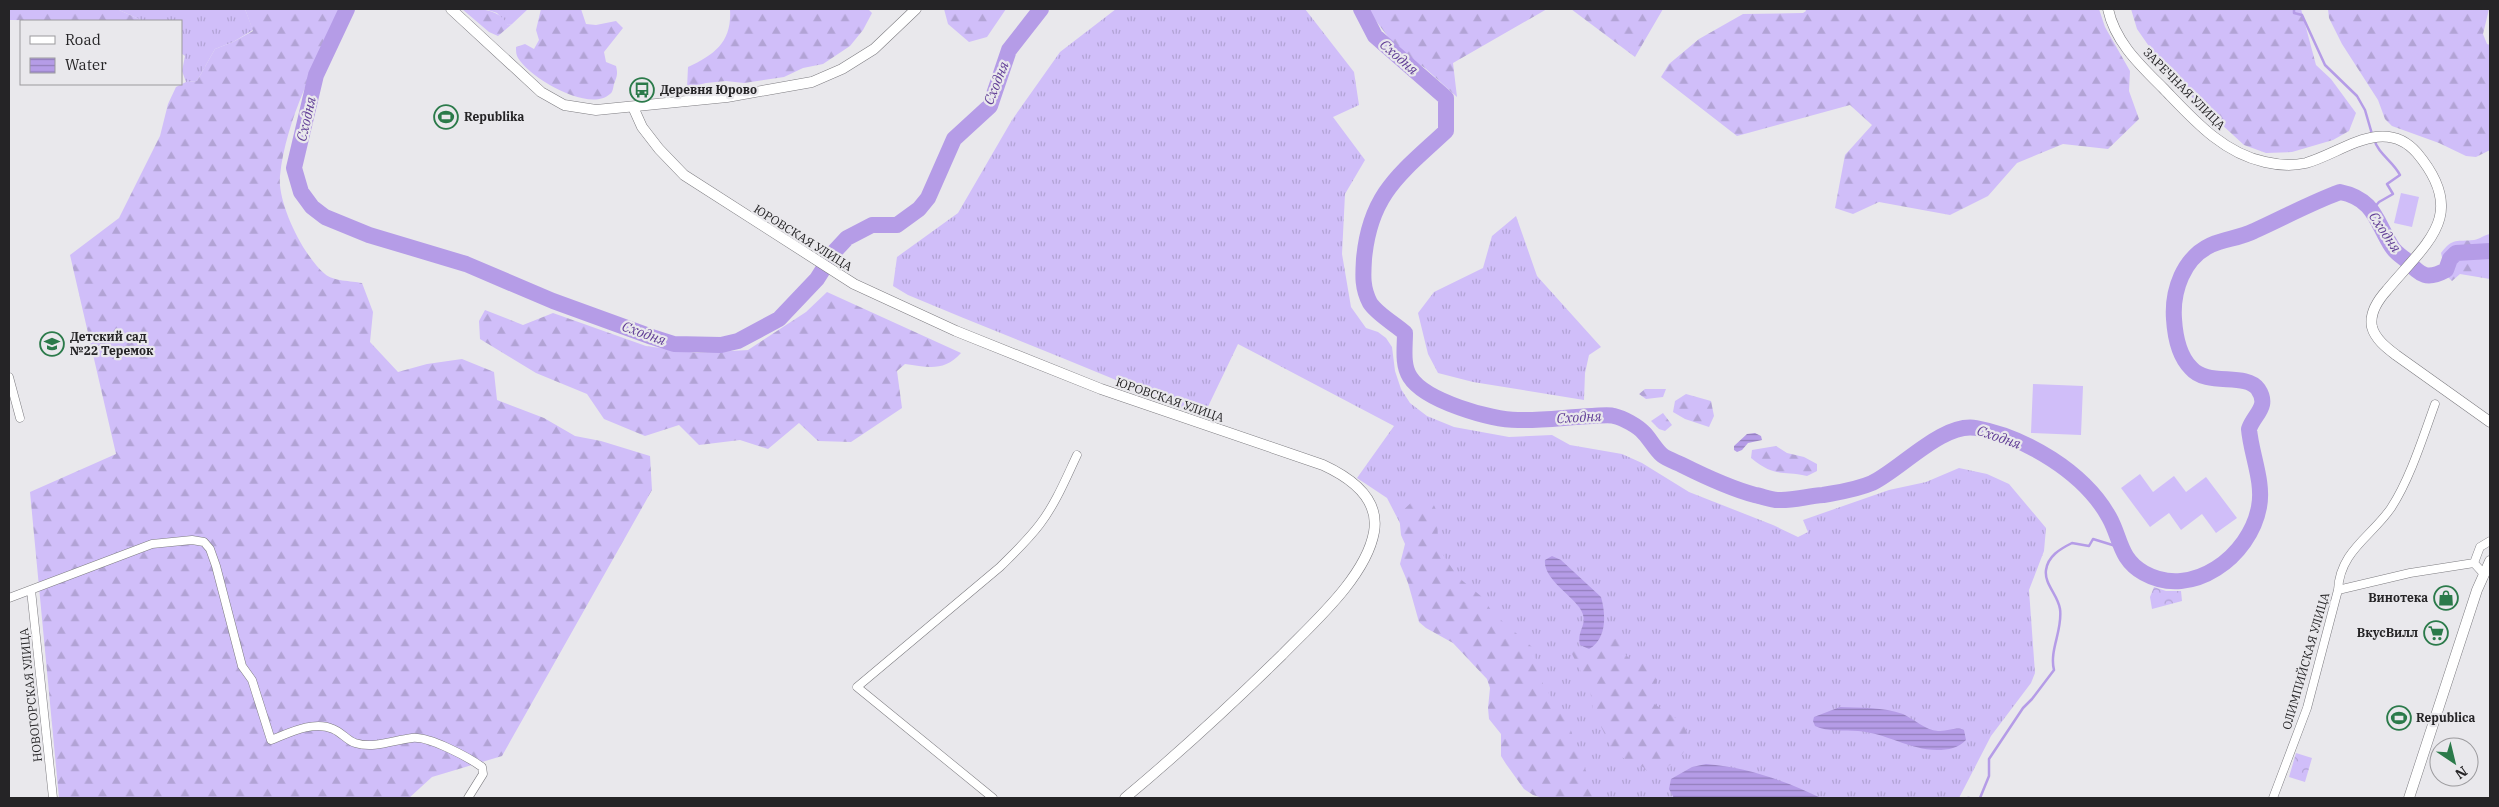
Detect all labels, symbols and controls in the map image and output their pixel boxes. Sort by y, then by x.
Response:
legend [20,20,182,85]
text: Road [65,30,101,49]
water label: Сходня [1376,35,1422,79]
street label: ЗАРЕЧНАЯ УЛИЦА [2140,45,2229,133]
text: Water [65,55,107,74]
water label: Сходня [979,58,1013,107]
bus stop icon: Деревня Юрово [629,77,655,103]
place label: Деревня Юрово [660,82,757,97]
water label: Сходня [292,94,320,143]
sports icon: Republika [433,104,459,130]
place label: Republika [464,109,525,124]
street label: ЮРОВСКАЯ УЛИЦА [751,201,856,274]
water label: Сходня [2365,208,2405,256]
water label: Сходня [620,317,669,349]
place label: Детский сад №22 Теремок [70,329,154,358]
school or university icon: Детский сад №22 Теремок [39,331,65,357]
street label: ЮРОВСКАЯ УЛИЦА [1114,374,1227,425]
water label: Сходня [1556,407,1603,427]
water label: Сходня [1975,421,2024,453]
shop icon: Винотека [2433,585,2459,611]
street label: ОЛИМПИЙСКАЯ УЛИЦА [2279,590,2333,731]
place label: Винотека [2368,590,2428,605]
supermarket icon: ВкусВилл [2423,620,2449,646]
place label: ВкусВилл [2357,625,2418,640]
street label: НОВОГОРСКАЯ УЛИЦА [16,626,45,763]
sports icon: Republica [2386,705,2412,731]
place label: Republica [2416,710,2476,725]
north arrow [2429,737,2479,787]
text: N [2452,762,2471,783]

